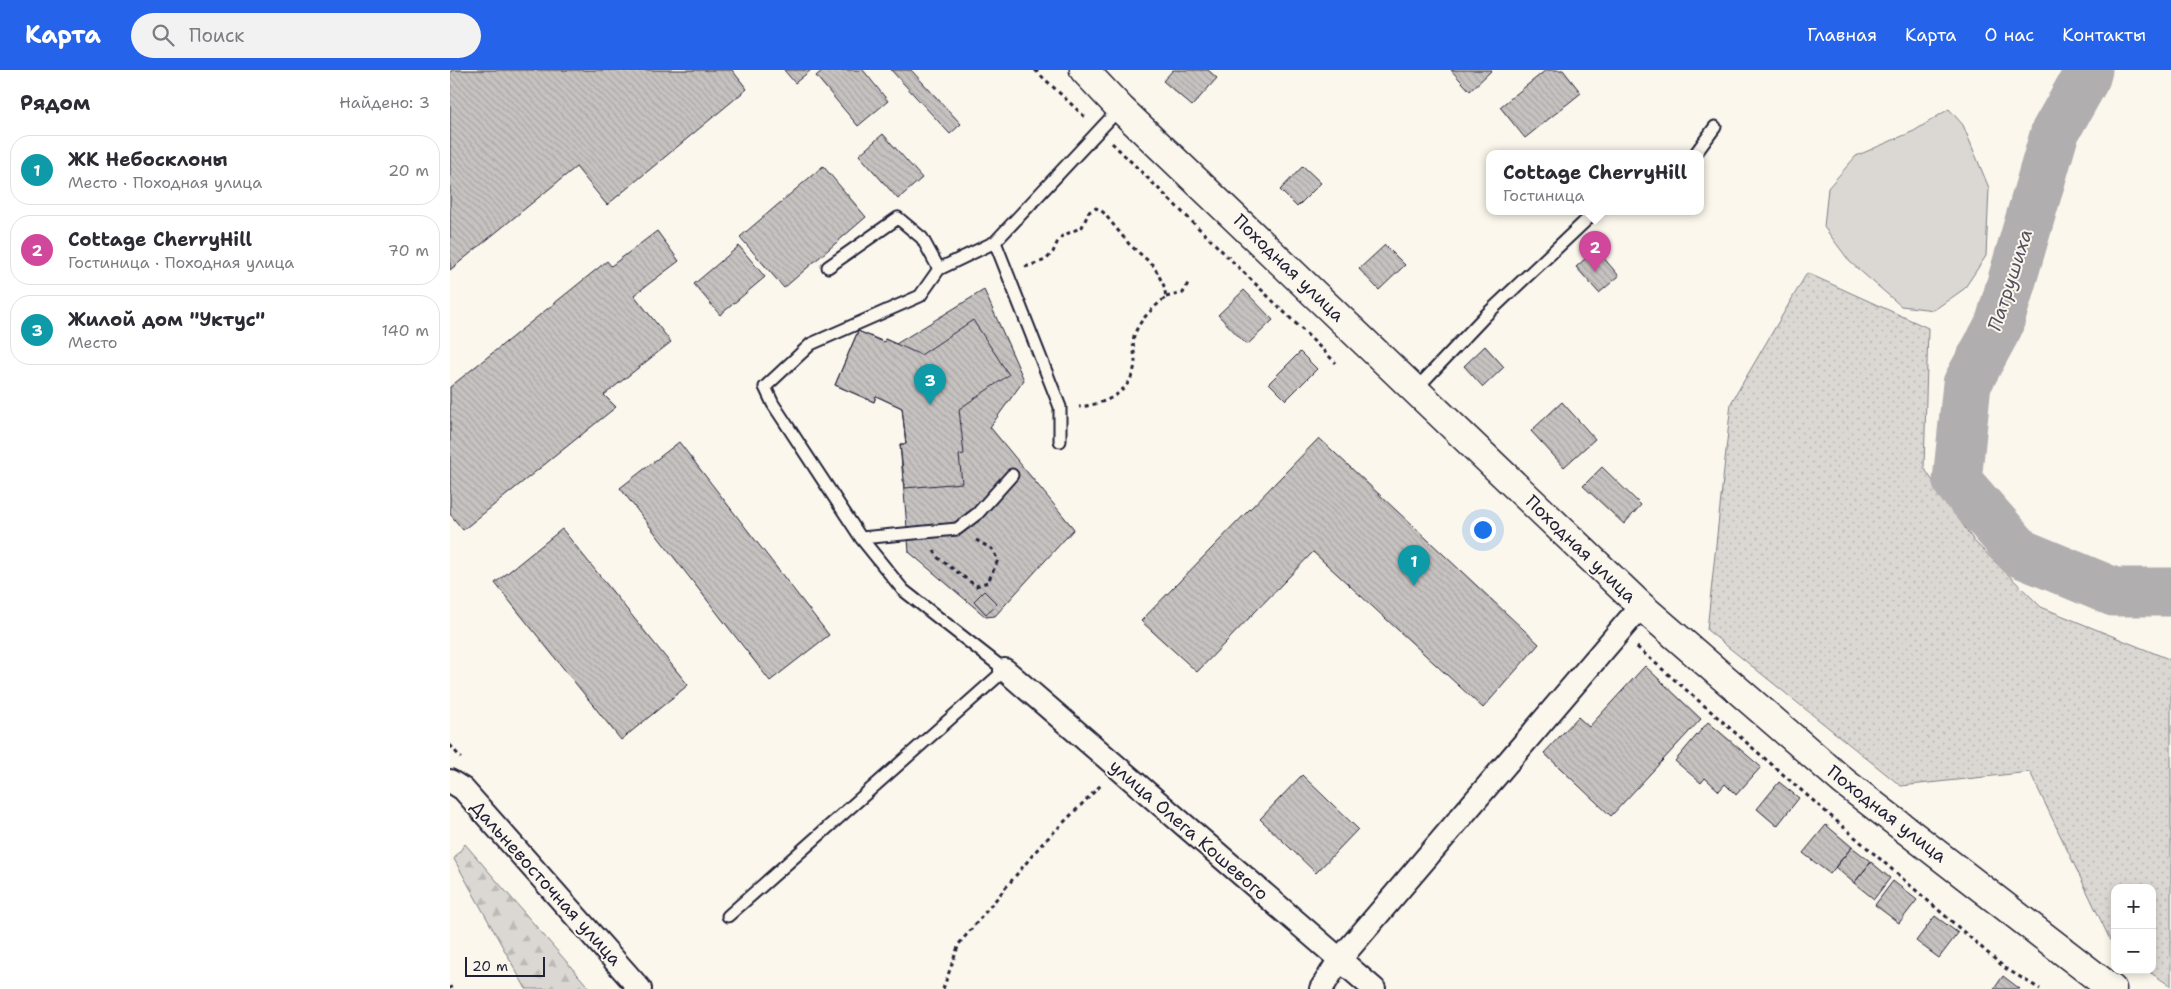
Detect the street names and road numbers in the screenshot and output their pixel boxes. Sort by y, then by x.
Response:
street label: Походная улица [1228,209,1350,327]
street label: Походная улица [1520,490,1642,608]
street label: улица Олега Кошевого [1104,754,1274,906]
street label: Походная улица [1822,760,1952,868]
street label: Дальневосточная улица [465,795,627,971]

